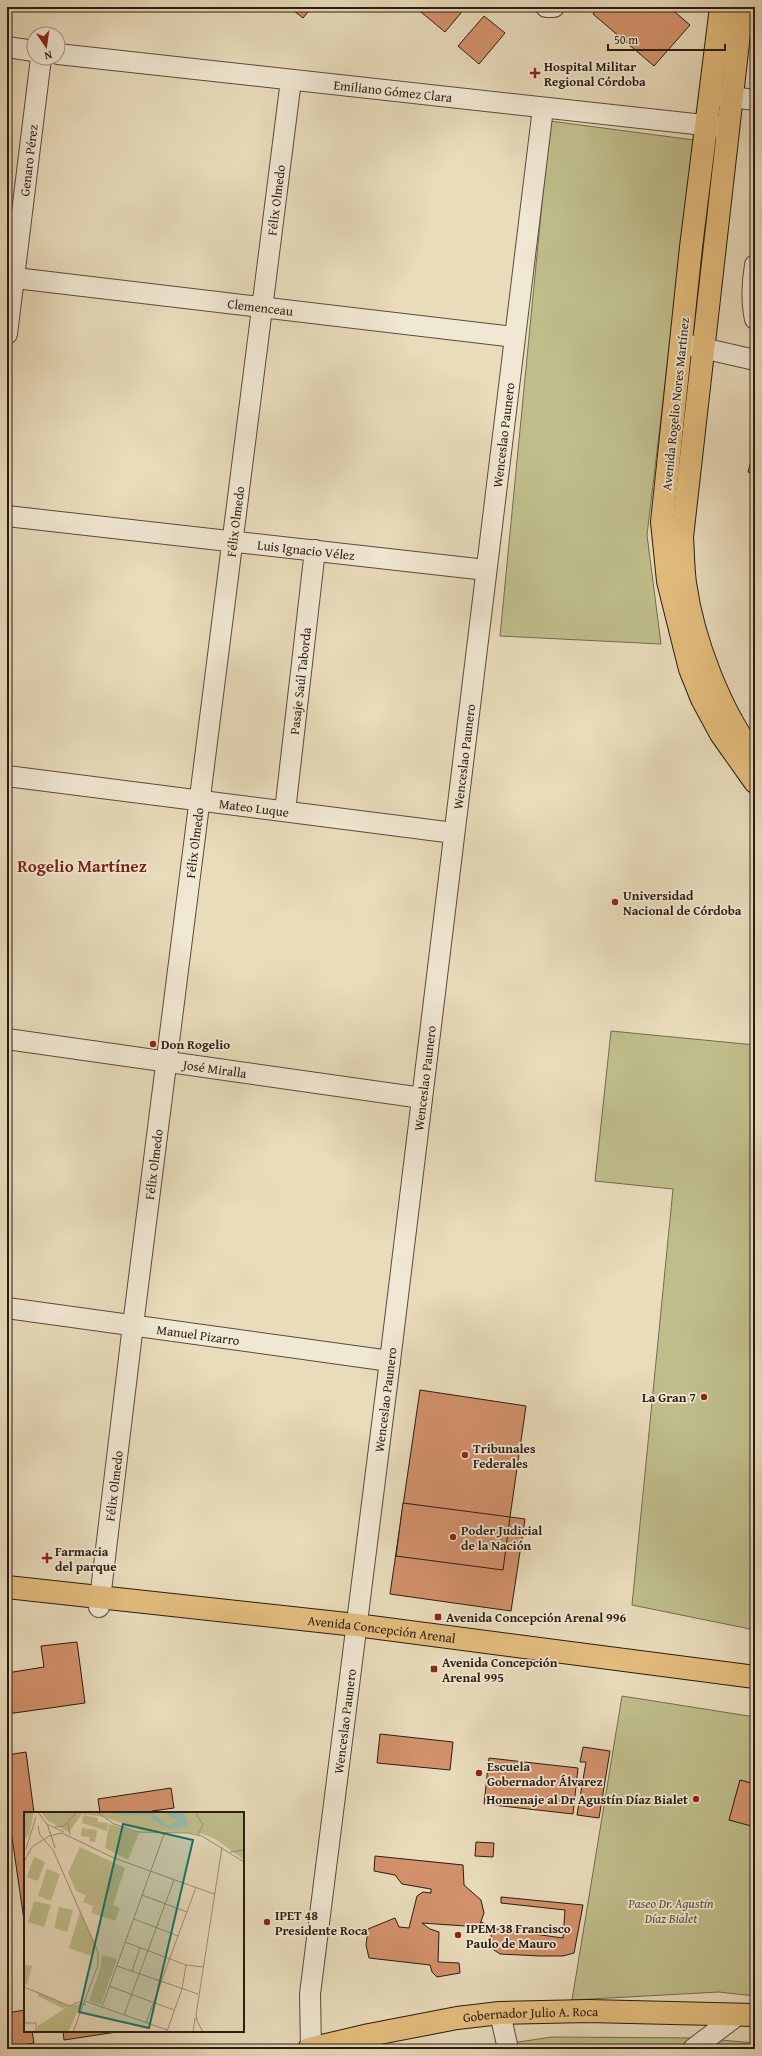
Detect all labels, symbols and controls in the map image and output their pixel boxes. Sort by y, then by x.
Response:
north arrow [26,26,66,66]
scale bar [608,26,725,52]
text: 50 m [614,31,638,48]
text: N [42,47,54,65]
place label: Hospital Militar Regional Córdoba [544,57,646,91]
marker: Hospital Militar Regional Córdoba [529,67,541,79]
street label: Emiliano Gómez Clara [333,75,454,107]
street label: Genaro Pérez [15,123,43,197]
street label: Félix Olmedo [262,163,290,237]
street label: Clemenceau [226,294,294,321]
street label: Avenida Rogelio Nores Martínez [657,316,694,491]
street label: Wenceslao Paunero [488,381,519,489]
street label: Félix Olmedo [222,485,249,558]
street label: Luis Ignacio Vélez [256,535,356,565]
street label: Pasaje Saúl Taborda [285,625,316,736]
street label: Wenceslao Paunero [448,703,480,810]
street label: Mateo Luque [218,794,290,822]
street label: Félix Olmedo [181,806,209,879]
district label: Rogelio Martínez [17,853,147,878]
place label: Universidad Nacional de Córdoba [623,886,742,920]
marker: Universidad Nacional de Córdoba [610,897,620,907]
street label: Wenceslao Paunero [409,1024,441,1132]
place label: Don Rogelio [161,1035,230,1054]
marker: Don Rogelio [148,1039,158,1049]
street label: José Miralla [180,1055,249,1083]
street label: Félix Olmedo [140,1128,168,1201]
street label: Manuel Pizarro [155,1320,241,1350]
street label: Wenceslao Paunero [370,1346,402,1453]
place label: La Gran 7 [642,1388,696,1407]
marker: La Gran 7 [699,1392,709,1402]
place label: Tribunales Federales [473,1439,536,1473]
street label: Félix Olmedo [100,1449,128,1522]
marker: Tribunales Federales [460,1450,470,1460]
place label: Poder Judicial de la Nación [461,1521,542,1555]
marker: Poder Judicial de la Nación [448,1532,458,1542]
place label: Farmacia del parque [55,1542,117,1576]
marker: Farmacia del parque [42,1553,52,1563]
place label: Avenida Concepción Arenal 996 [446,1608,627,1627]
street label: Avenida Concepción Arenal [307,1611,457,1648]
marker: Avenida Concepción Arenal 996 [433,1612,443,1622]
place label: Avenida Concepción Arenal 995 [442,1653,558,1687]
marker: Avenida Concepción Arenal 995 [429,1664,439,1674]
street label: Wenceslao Paunero [329,1667,361,1775]
place label: Escuela Gobernador Álvarez [487,1757,603,1791]
marker: Escuela Gobernador Álvarez [474,1768,484,1778]
place label: Homenaje al Dr Agustín Díaz Bialet [486,1790,688,1809]
marker: Homenaje al Dr Agustín Díaz Bialet [691,1794,701,1804]
inset map [24,1812,244,2032]
park label: Paseo Dr. Agustín Díaz Bialet [627,1894,714,1928]
place label: IPET 48 Presidente Roca [275,1906,368,1940]
marker: IPET 48 Presidente Roca [262,1917,272,1927]
place label: IPEM 38 Francisco Paulo de Mauro [466,1919,571,1953]
marker: IPEM 38 Francisco Paulo de Mauro [453,1930,463,1940]
street label: Gobernador Julio A. Roca [462,2002,599,2027]

